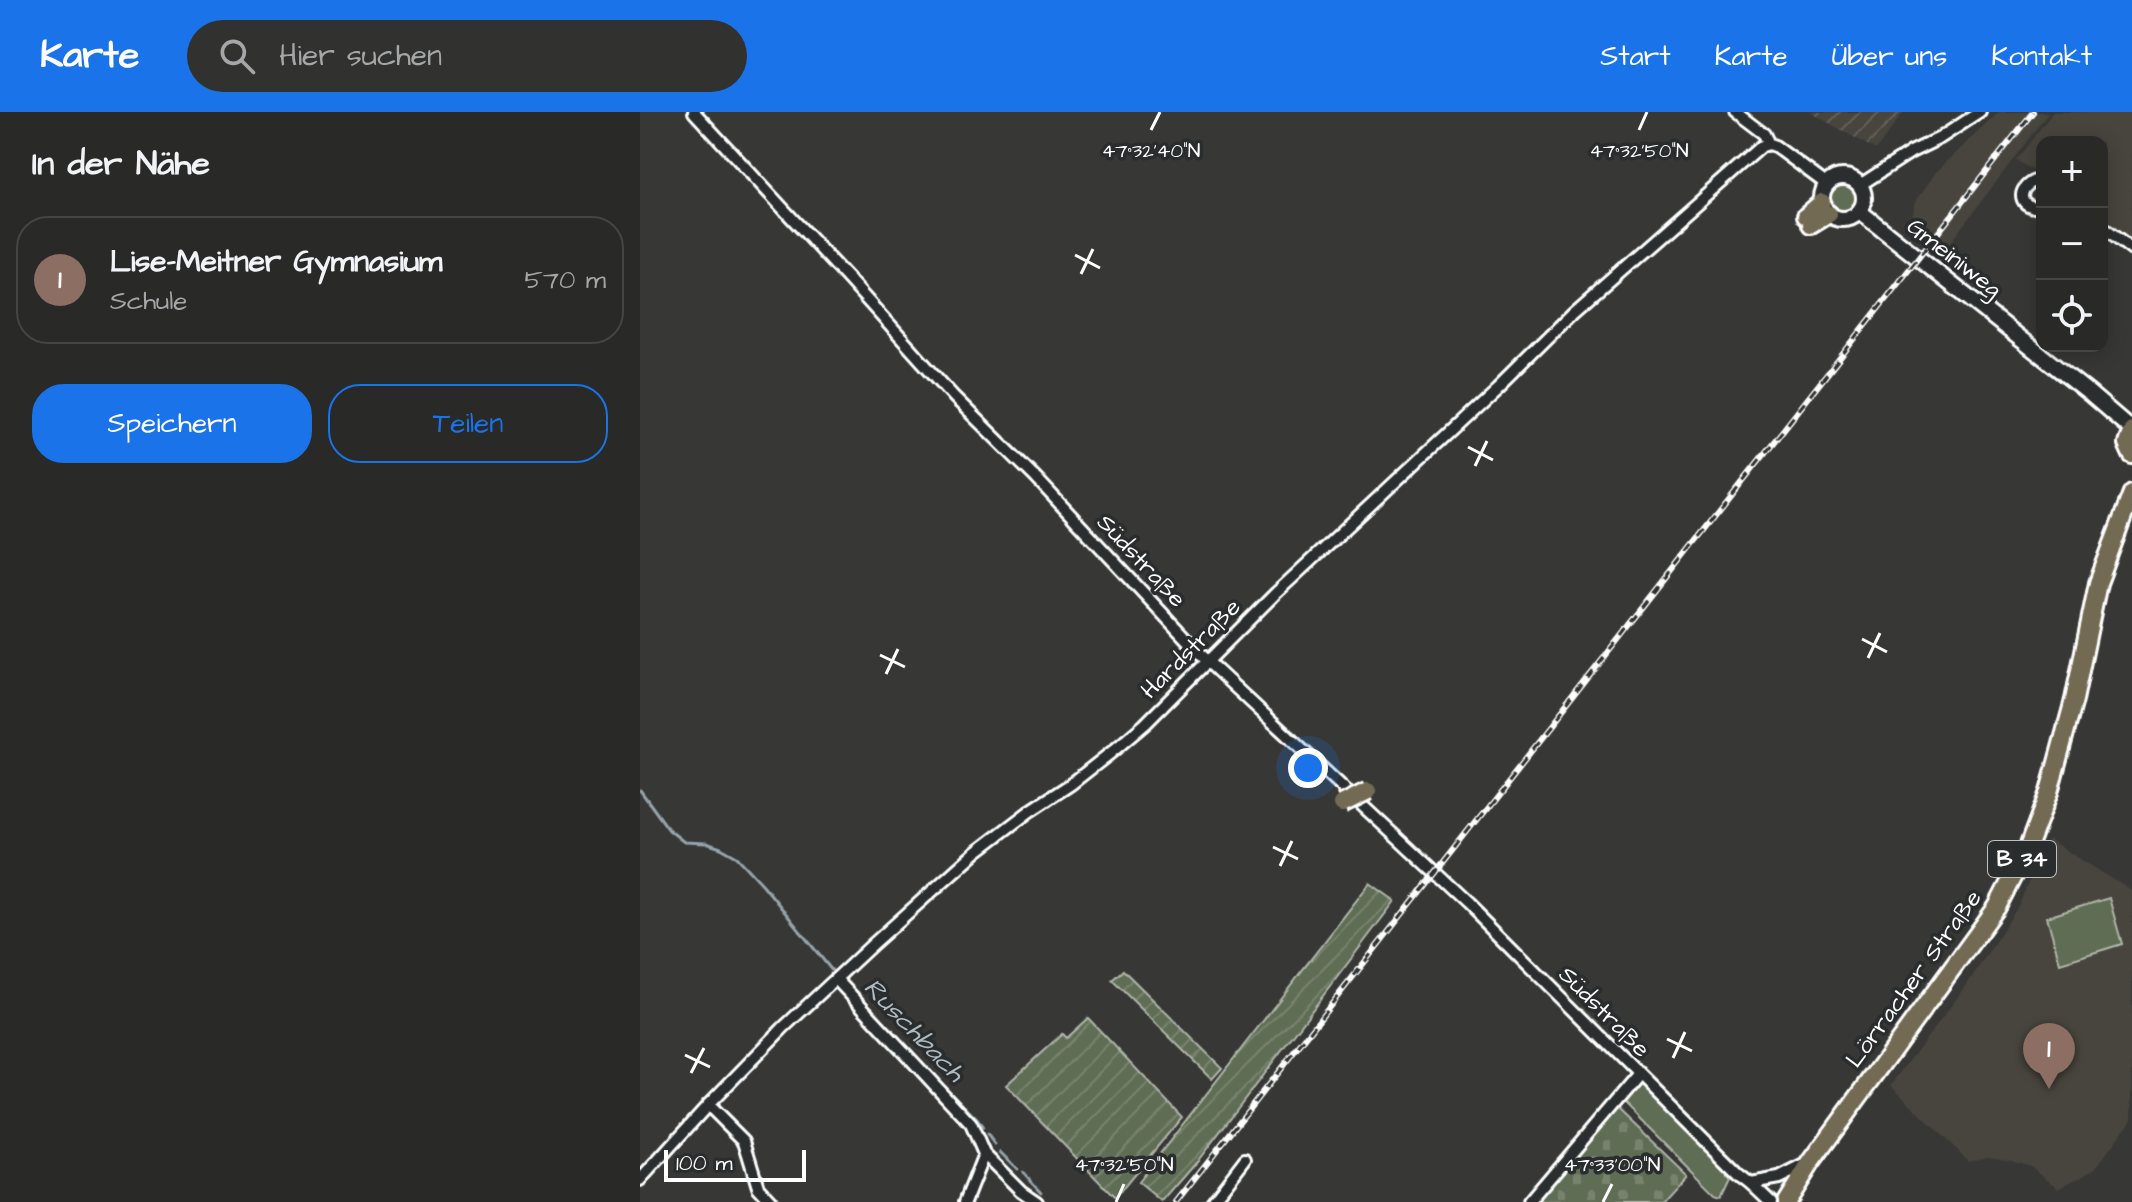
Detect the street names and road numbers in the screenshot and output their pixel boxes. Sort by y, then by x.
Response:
street label: Gmeiniweg [1899,210,2009,307]
street label: Südstraße [1089,507,1193,615]
street label: Hardstraße [1133,591,1249,707]
road number: B 34 [1988,841,2056,877]
street label: Lörracher Straße [1838,883,1990,1075]
street label: Südstraße [1551,959,1657,1065]

